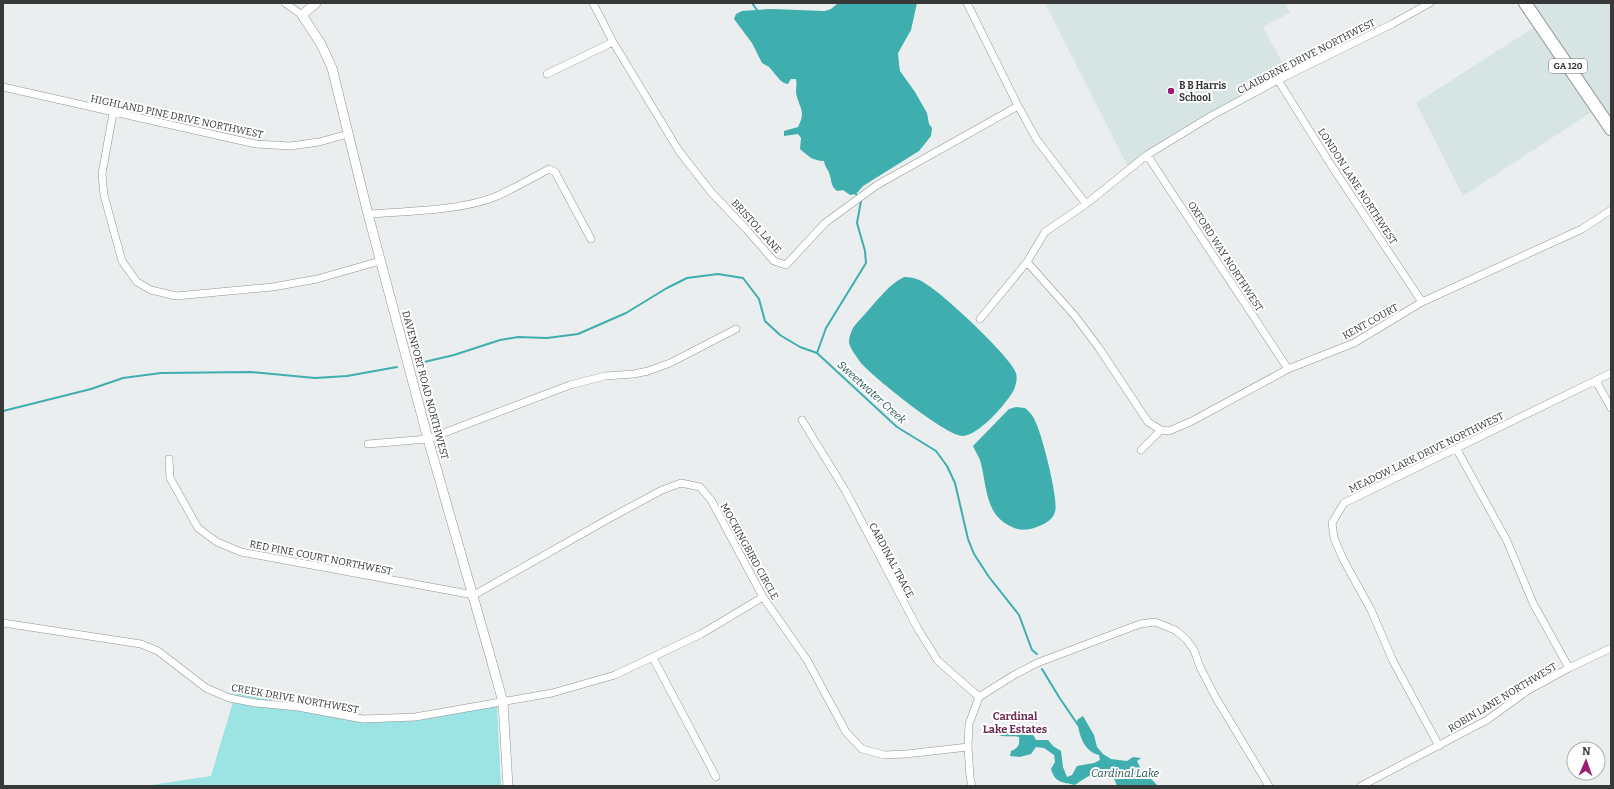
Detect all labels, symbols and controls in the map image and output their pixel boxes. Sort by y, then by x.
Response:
street label: CLAIBORNE DRIVE NORTHWEST [1235,17,1378,97]
road number: GA 120 [1549,59,1587,73]
place label: B B Harris School [1179,80,1226,104]
marker: B B Harris School [1166,86,1176,96]
street label: HIGHLAND PINE DRIVE NORTHWEST [89,93,264,141]
street label: LONDON LANE NORTHWEST [1315,126,1399,247]
street label: BRISTOL LANE [729,197,784,256]
street label: OXFORD WAY NORTHWEST [1185,199,1265,314]
street label: KENT COURT [1341,302,1401,342]
street label: DAVENPORT ROAD NORTHWEST [399,309,451,461]
water label: Sweetwater Creek [835,358,909,427]
street label: MEADOW LARK DRIVE NORTHWEST [1347,410,1506,496]
street label: MOCKINGBIRD CIRCLE [718,501,781,602]
street label: CARDINAL TRACE [866,521,916,600]
street label: RED PINE COURT NORTHWEST [248,538,393,578]
street label: ROBIN LANE NORTHWEST [1446,661,1559,735]
street label: CREEK DRIVE NORTHWEST [230,682,360,716]
district label: Cardinal Lake Estates [983,710,1048,736]
north arrow [1566,741,1606,781]
text: N [1582,745,1591,758]
water label: Cardinal Lake [1091,767,1160,780]

